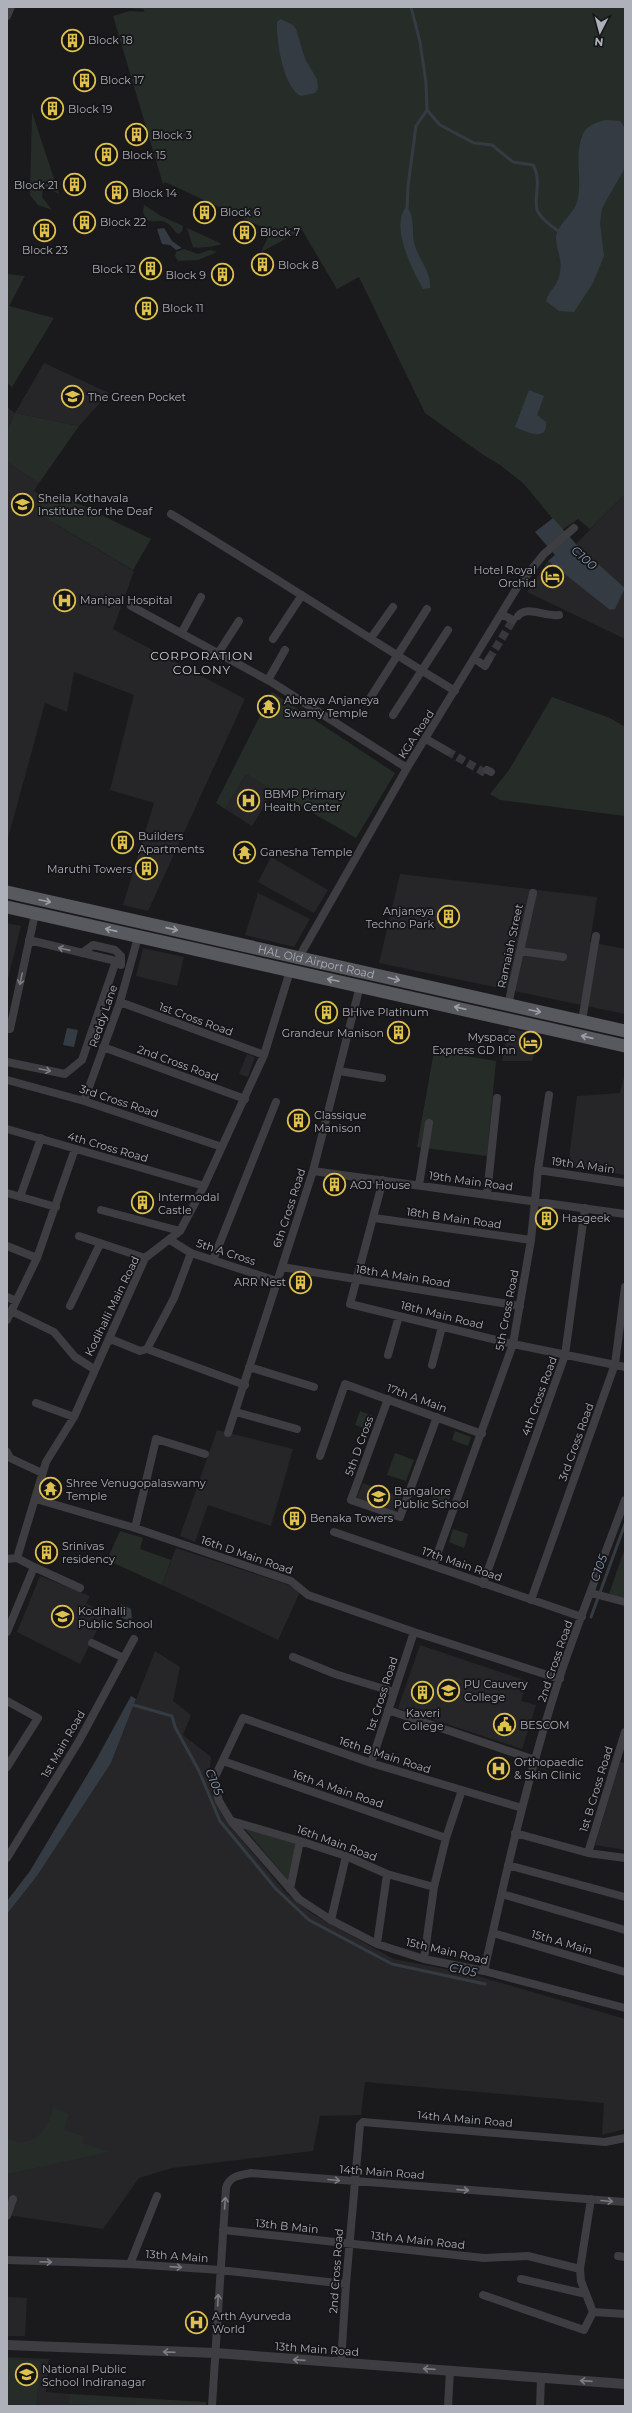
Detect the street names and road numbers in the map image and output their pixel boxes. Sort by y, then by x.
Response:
street label: KGA Road [395,707,437,761]
street label: Ramaiah Street [494,902,526,989]
street label: HAL Old Airport Road [257,942,376,981]
street label: Reddy Lane [86,982,120,1049]
street label: 1st Cross Road [157,999,235,1039]
street label: 2nd Cross Road [135,1042,221,1084]
street label: 3rd Cross Road [78,1082,160,1120]
street label: 4th Cross Road [66,1129,150,1165]
street label: 19th A Main [550,1154,616,1176]
street label: 6th Cross Road [270,1166,308,1250]
street label: 19th Main Road [428,1168,514,1194]
street label: 18th B Main Road [406,1204,502,1232]
street label: 5th A Cross [195,1236,258,1268]
street label: Kodihalli Main Road [82,1254,142,1358]
street label: 18th A Main Road [355,1262,451,1290]
street label: 5th Cross Road [492,1268,522,1352]
street label: 18th Main Road [399,1298,485,1332]
street label: 4th Cross Road [518,1354,560,1438]
street label: 17th A Main [385,1381,449,1415]
street label: 3rd Cross Road [555,1401,597,1483]
street label: 5th D Cross [342,1414,377,1478]
street label: 16th D Main Road [199,1533,295,1577]
street label: 17th Main Road [420,1544,504,1584]
street label: 2nd Cross Road [534,1618,576,1704]
street label: 1st Cross Road [363,1655,401,1733]
street label: 1st Main Road [38,1708,88,1780]
street label: 16th B Main Road [337,1734,433,1776]
street label: 1st B Cross Road [576,1744,616,1834]
street label: 16th A Main Road [291,1767,385,1811]
street label: 16th Main Road [295,1822,379,1864]
street label: 15th A Main [530,1927,594,1957]
street label: 15th Main Road [404,1935,490,1967]
street label: 14th A Main Road [417,2108,513,2130]
street label: 14th Main Road [339,2162,425,2182]
street label: 13th B Main [255,2216,319,2236]
street label: 2nd Cross Road [326,2228,346,2314]
street label: 13th A Main Road [370,2228,466,2252]
street label: 13th A Main [145,2247,209,2265]
street label: 13th Main Road [275,2339,359,2359]

